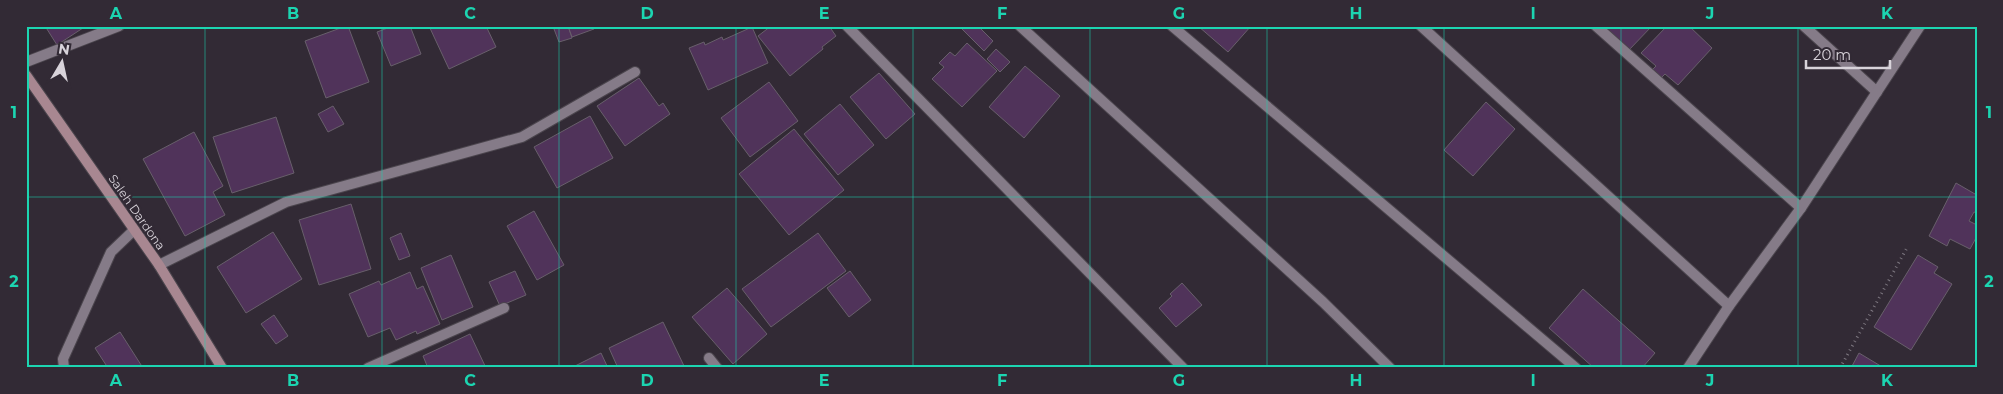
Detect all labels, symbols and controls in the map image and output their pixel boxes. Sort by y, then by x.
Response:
text: A [109,4,123,23]
text: B [287,4,299,23]
text: C [464,4,476,23]
text: D [640,4,654,23]
text: E [819,4,829,23]
text: F [997,4,1007,23]
text: G [1173,4,1185,23]
text: H [1350,4,1362,23]
text: I [1530,4,1536,23]
text: J [1705,4,1714,23]
text: K [1881,4,1894,23]
north arrow [38,38,88,88]
scale bar [1806,38,1889,70]
text: N [57,39,71,59]
text: 20 m [1813,45,1851,64]
text: 1 [11,103,17,122]
text: 1 [1986,103,1992,122]
street label: Saleh Dardona [105,171,169,253]
text: 2 [9,272,19,291]
text: 2 [1984,272,1994,291]
text: A [109,371,123,390]
text: B [287,371,299,390]
text: C [464,371,476,390]
text: D [640,371,654,390]
text: E [819,371,829,390]
text: F [997,371,1007,390]
text: G [1173,371,1185,390]
text: H [1350,371,1362,390]
text: I [1530,371,1536,390]
text: J [1705,371,1714,390]
text: K [1881,371,1894,390]

